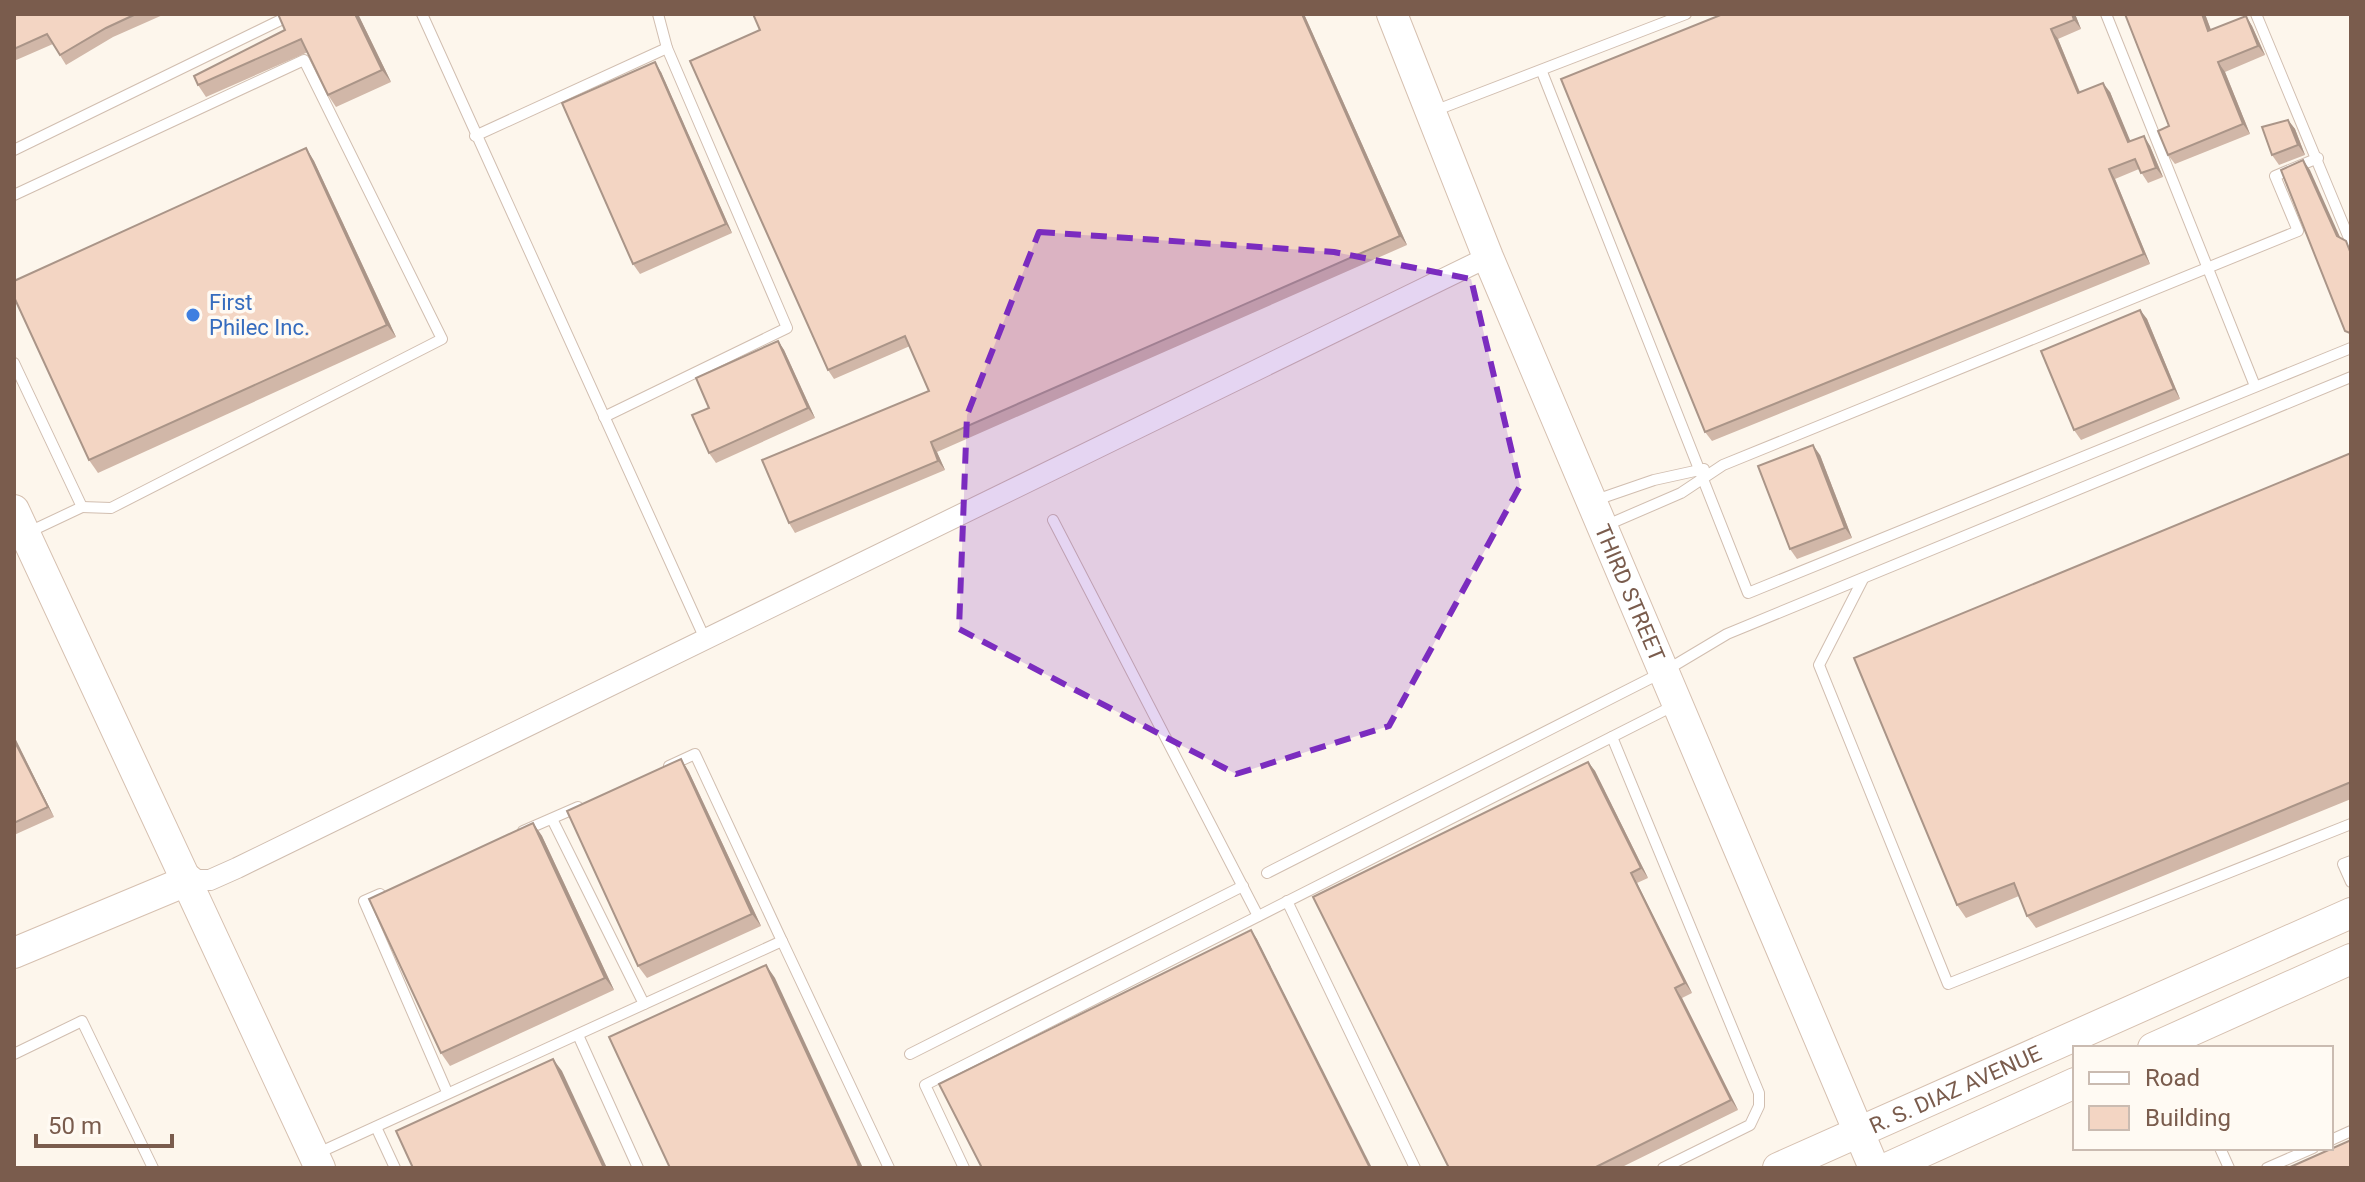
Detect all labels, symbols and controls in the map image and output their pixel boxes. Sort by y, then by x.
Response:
place label: First Philec Inc. [209,290,310,340]
marker: First Philec Inc. [184,306,202,324]
street label: THIRD STREET [1590,521,1670,665]
street label: R. S. DIAZ AVENUE [1866,1040,2045,1139]
legend [2073,1046,2333,1150]
text: Road [2145,1064,2200,1092]
scale bar [36,1098,172,1148]
text: Building [2145,1104,2231,1132]
text: 50 m [48,1112,102,1140]

